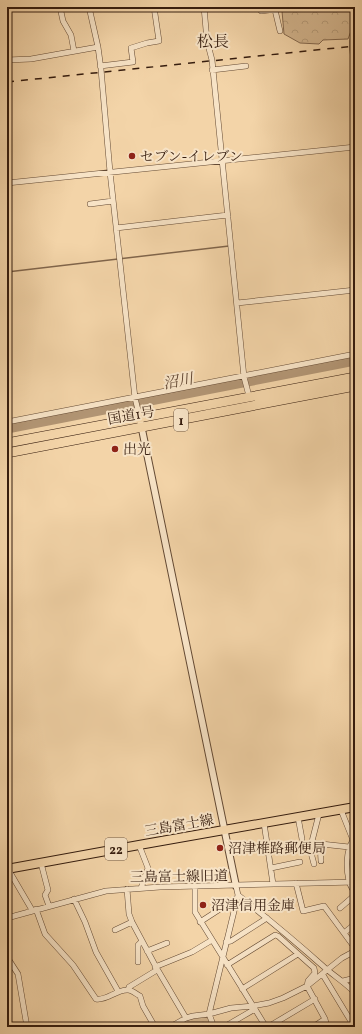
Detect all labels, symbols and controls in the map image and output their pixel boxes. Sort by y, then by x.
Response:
district label: 松長 [197,32,229,54]
place label: セブン-イレブン [140,148,243,167]
marker: セブン-イレブン [127,151,137,161]
water label: 沼川 [162,369,197,396]
street label: 国道1号 [106,403,156,430]
road number: 1 [174,409,188,431]
place label: 出光 [123,441,151,460]
marker: 出光 [110,444,120,454]
street label: 三島富士線 [143,811,215,842]
road number: 22 [105,838,127,860]
place label: 沼津椎路郵便局 [228,840,326,859]
marker: 沼津椎路郵便局 [215,843,225,853]
street label: 三島富士線旧道 [130,867,228,888]
place label: 沼津信用金庫 [211,897,295,916]
marker: 沼津信用金庫 [198,900,208,910]

